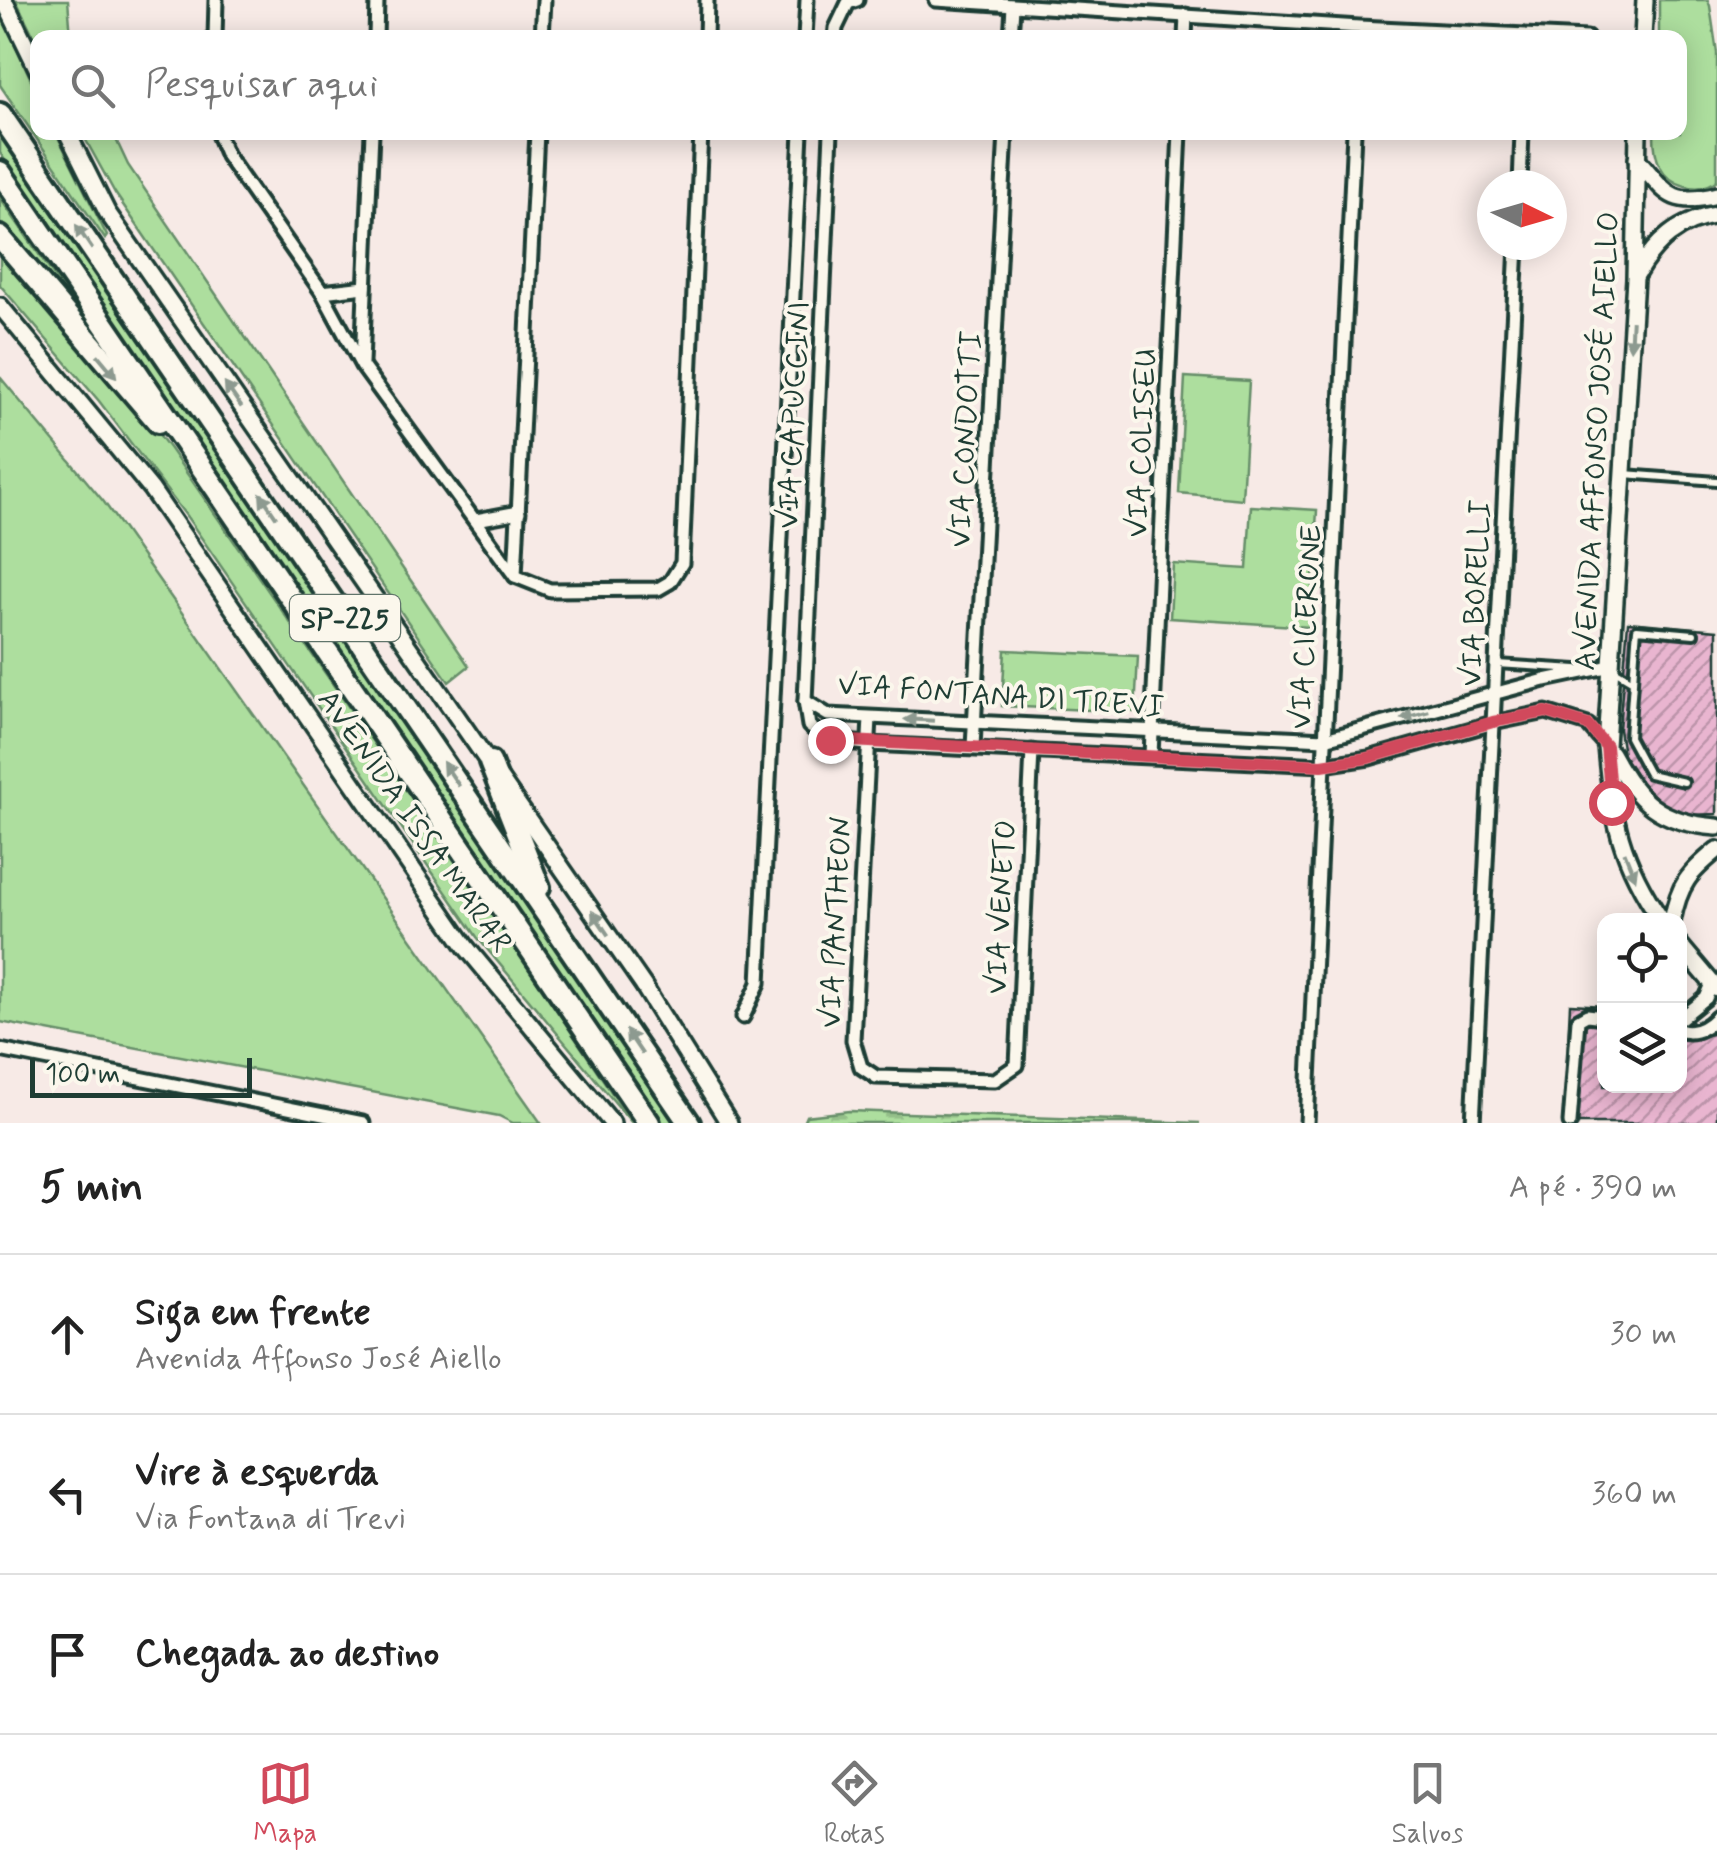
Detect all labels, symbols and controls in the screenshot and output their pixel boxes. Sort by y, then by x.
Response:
search box [30,30,1687,140]
icon: search [65,58,120,113]
text: Pesquisar aqui [145,61,378,110]
north arrow [1477,170,1567,260]
street label: AVENIDA AFFONSO JOSÉ AIELLO [1566,211,1629,672]
one-way arrow [76,224,94,251]
street label: VIA CAPUCCINI [769,300,820,530]
one-way arrow [1623,319,1639,351]
street label: VIA CONDOTTI [941,330,992,549]
street label: VIA COLISEU [1118,348,1167,539]
one-way arrow [96,353,117,378]
one-way arrow [224,381,243,408]
one-way arrow [259,492,278,519]
street label: VIA BORELLI [1452,499,1501,688]
street label: VIA CICERONE [1282,524,1331,730]
road number: SP-225 [290,595,400,641]
street label: VIA FONTANA DI TREVI [837,666,1165,727]
street label: AVENIDA ISSA MARAR [308,682,520,961]
one-way arrow [1399,708,1430,724]
one-way arrow [902,712,934,728]
route end [808,718,854,764]
one-way arrow [443,760,461,787]
route start [1589,780,1635,826]
street label: VIA PANTHEON [811,815,862,1029]
street label: VIA VENETO [977,819,1026,995]
one-way arrow [1622,851,1638,881]
one-way arrow [592,910,610,937]
map controls [1597,913,1687,1093]
button: locate [1597,913,1687,1003]
button: layers [1597,1003,1687,1093]
one-way arrow [626,1029,644,1056]
scale bar [30,1053,252,1098]
text: 100 m [45,1057,120,1094]
text: 5 min [40,1161,143,1216]
text: A pé · 390 m [1509,1167,1677,1209]
text: Siga em frente [135,1289,371,1338]
icon: ahead [40,1307,95,1362]
text: 30 m [1610,1313,1677,1355]
text: Avenida Affonso José Aiello [135,1338,502,1380]
text: Vire à esquerda [135,1449,379,1498]
icon: left [40,1467,95,1522]
text: 360 m [1591,1473,1677,1515]
text: Via Fontana di Trevi [135,1498,406,1540]
icon: arrive [40,1627,95,1682]
text: Chegada ao destino [135,1630,439,1679]
tab: Mapa [253,1756,317,1853]
tab: Rotas [824,1756,885,1853]
tab: Salvos [1391,1756,1464,1853]

